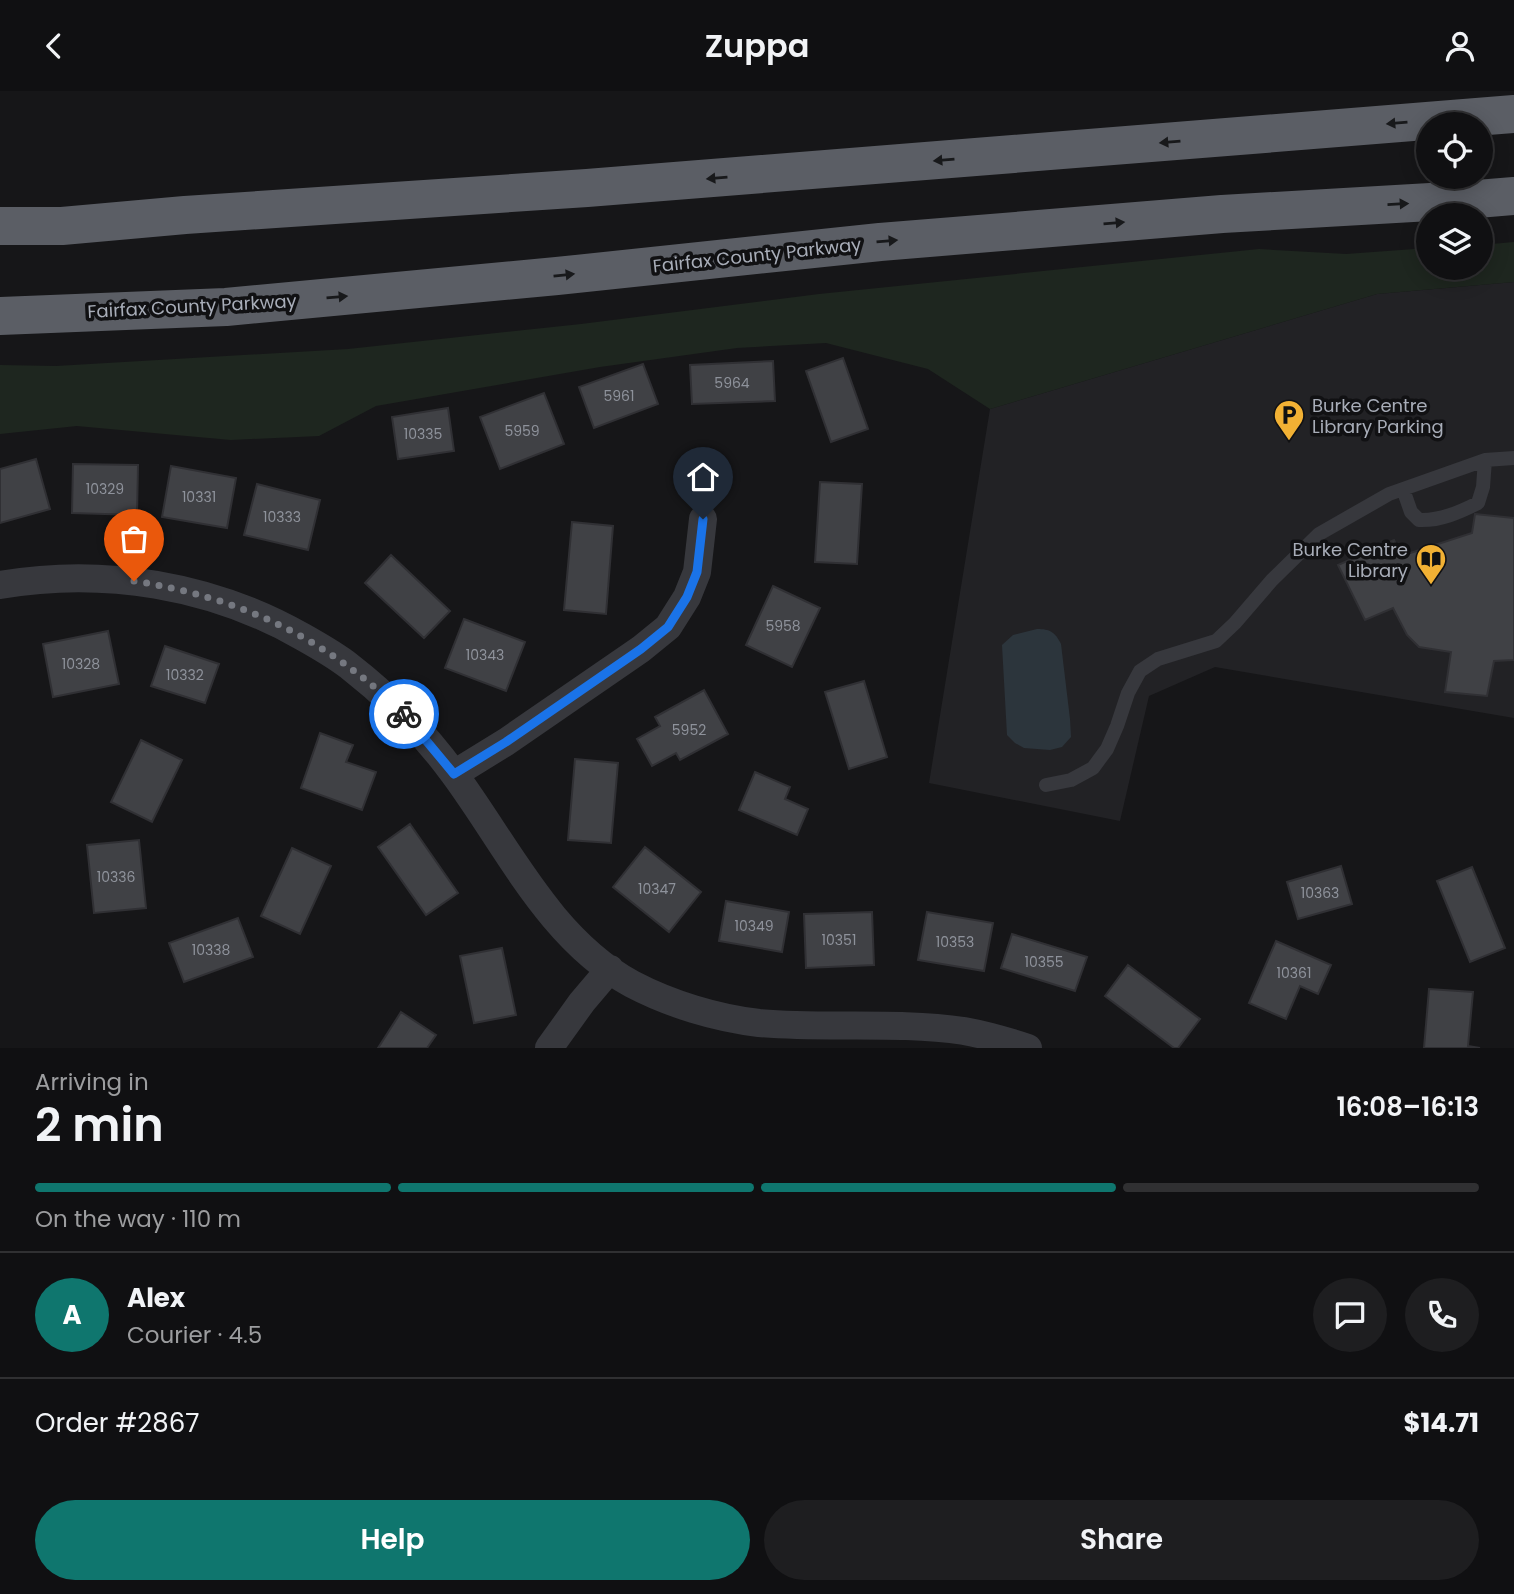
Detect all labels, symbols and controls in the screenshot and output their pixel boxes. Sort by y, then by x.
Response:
text: Zuppa [705,23,809,68]
icon: back [35,27,73,65]
icon: person [1441,27,1479,65]
map controls [1416,112,1493,280]
button: locate [1416,112,1493,189]
one-way arrow [1386,118,1408,129]
one-way arrow [1159,137,1181,148]
one-way arrow [932,155,954,166]
one-way arrow [706,173,728,184]
one-way arrow [1388,198,1410,209]
button: layers [1416,203,1493,280]
one-way arrow [1103,217,1125,228]
street label: Fairfax County Parkway [652,232,862,278]
one-way arrow [877,235,899,246]
one-way arrow [553,269,575,280]
street label: Fairfax County Parkway [87,288,297,324]
one-way arrow [326,291,348,302]
house number: 5964 [714,373,750,393]
house number: 5961 [604,386,634,406]
place label: Burke Centre Library Parking [1312,393,1444,439]
parking icon: Burke Centre Library Parking [1272,398,1306,442]
house number: 5959 [504,421,540,441]
house number: 10335 [404,424,442,444]
pin [673,447,733,519]
icon: home [684,458,722,496]
house number: 10329 [86,479,124,499]
house number: 10331 [182,487,216,507]
house number: 10333 [263,507,301,527]
pin [104,509,164,581]
icon: bag [115,520,153,558]
place label: Burke Centre Library [1292,537,1408,583]
library icon: Burke Centre Library [1414,542,1448,586]
house number: 5958 [765,616,801,636]
house number: 10343 [466,645,504,665]
house number: 10328 [62,654,100,674]
house number: 10332 [166,665,204,685]
courier [369,679,439,749]
icon: bike [385,695,423,733]
house number: 5952 [672,720,706,740]
house number: 10336 [97,867,135,887]
house number: 10347 [638,879,676,899]
house number: 10363 [1301,883,1339,903]
house number: 10349 [734,916,774,936]
house number: 10351 [822,930,856,950]
house number: 10353 [936,932,974,952]
house number: 10338 [192,940,230,960]
house number: 10355 [1024,952,1064,972]
house number: 10361 [1277,963,1311,983]
text: Arriving in [35,1066,149,1098]
text: 16:08–16:13 [1336,1089,1479,1125]
text: 2 min [35,1093,164,1157]
text: On the way · 110 m [35,1203,241,1235]
button: chat [1313,1278,1387,1352]
button: phone [1405,1278,1479,1352]
text: Alex [127,1280,185,1316]
text: A [62,1297,82,1333]
text: Courier · 4.5 [127,1319,262,1351]
text: Order #2867 [35,1405,199,1441]
text: $14.71 [1403,1405,1479,1441]
button: Help [35,1500,750,1580]
button: Share [764,1500,1479,1580]

